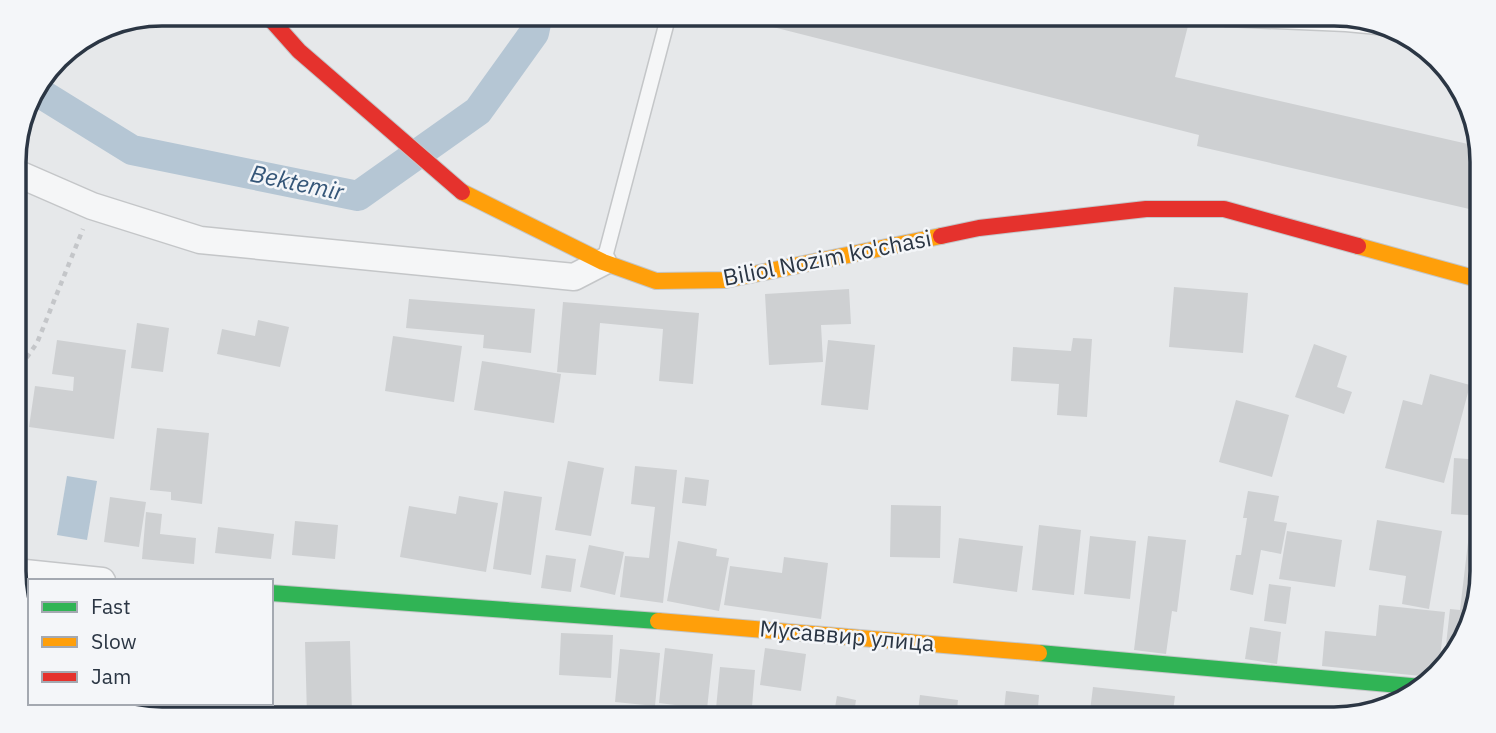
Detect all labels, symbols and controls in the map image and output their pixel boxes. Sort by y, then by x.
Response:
water label: Bektemir [248,157,348,208]
street label: Biliol Nozim ko'chasi [720,222,933,292]
legend [28,579,273,705]
text: Fast [91,592,131,620]
street label: Мусаввир улица [758,612,936,658]
text: Slow [91,627,137,655]
text: Jam [91,662,131,690]

